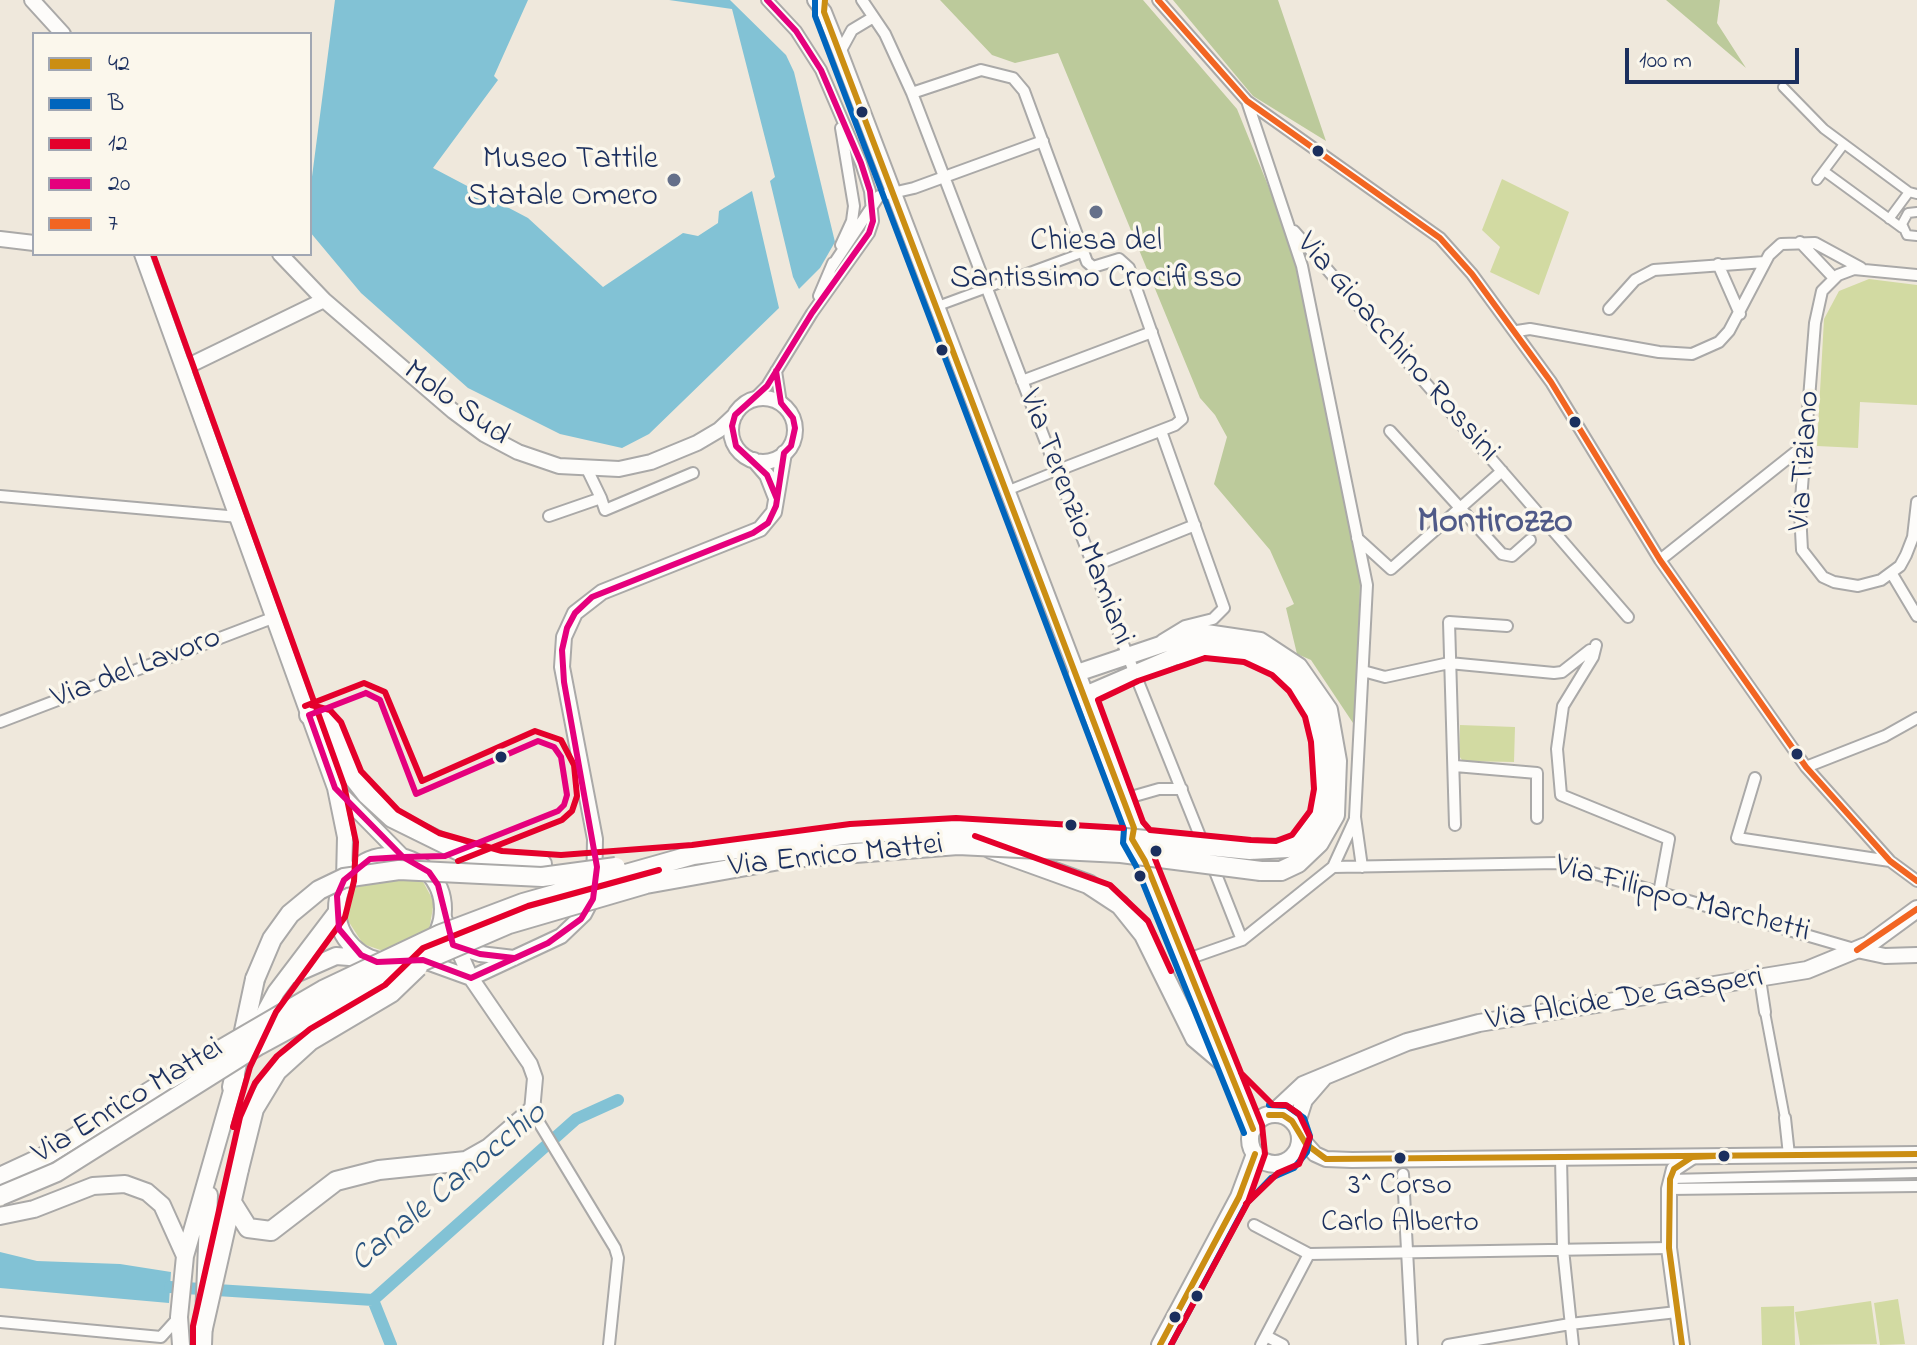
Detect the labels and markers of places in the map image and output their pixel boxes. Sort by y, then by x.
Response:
unlabelled marker [854,104,870,120]
place label: Museo Tattile Statale Omero [467,143,658,218]
unlabelled marker [1310,143,1326,159]
marker: Museo Tattile Statale Omero [665,171,683,189]
marker: Chiesa del Santissimo Crocifisso [1087,203,1105,221]
place label: Chiesa del Santissimo Crocifisso [950,225,1242,300]
unlabelled marker [934,342,950,358]
unlabelled marker [1567,414,1583,430]
unlabelled marker [1789,746,1805,762]
unlabelled marker [493,749,509,765]
unlabelled marker [1063,817,1079,833]
unlabelled marker [1148,843,1164,859]
unlabelled marker [1132,868,1148,884]
unlabelled marker [1716,1148,1732,1164]
marker: 3^ Corso Carlo Alberto [1392,1150,1408,1166]
place label: 3^ Corso Carlo Alberto [1321,1170,1479,1240]
unlabelled marker [1189,1288,1205,1304]
unlabelled marker [1167,1309,1183,1325]

